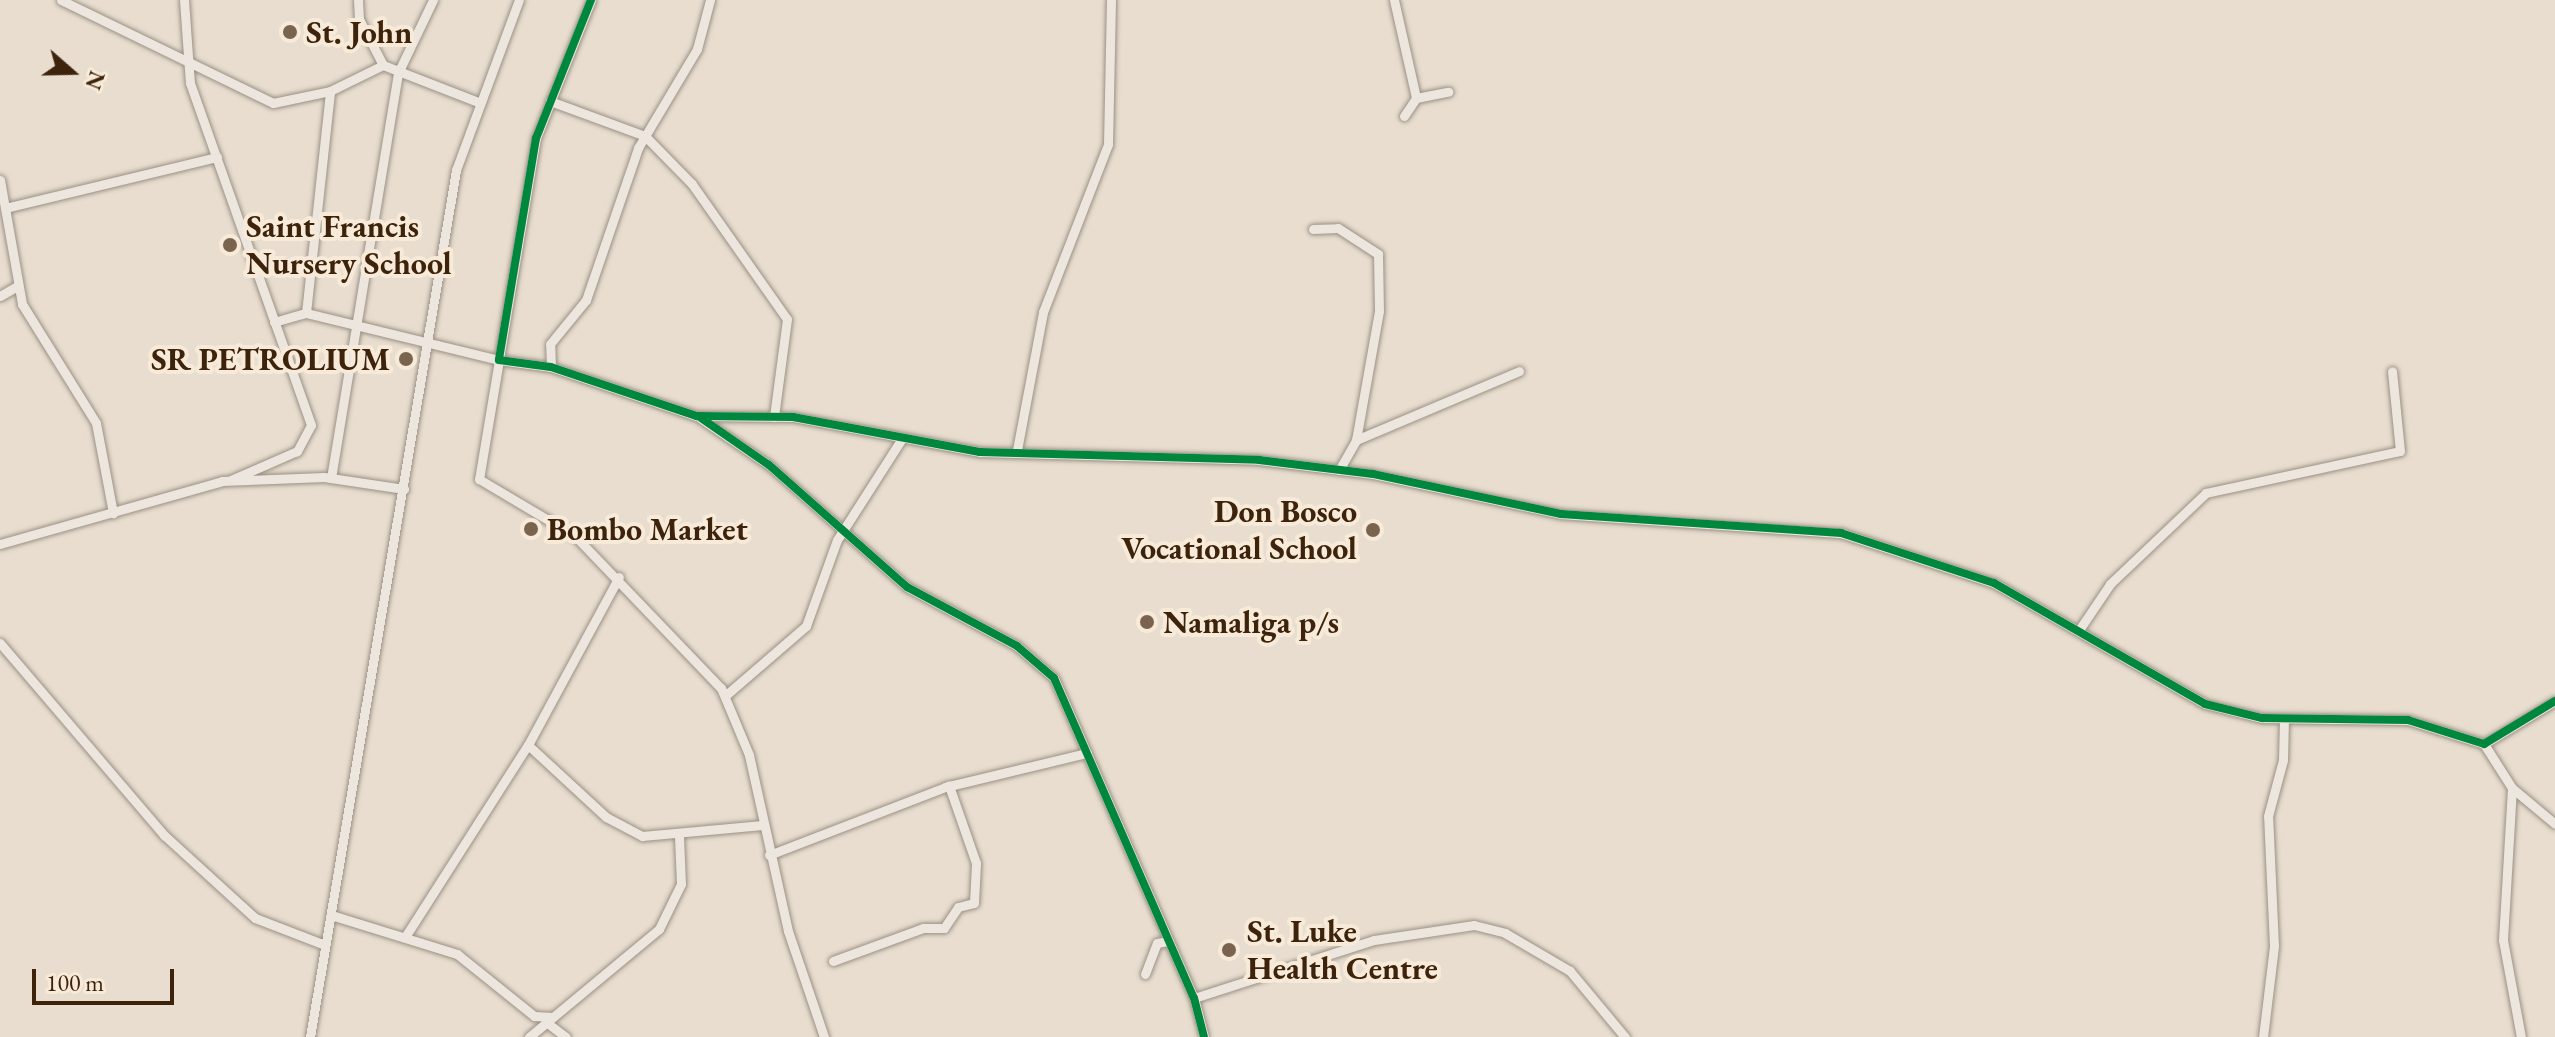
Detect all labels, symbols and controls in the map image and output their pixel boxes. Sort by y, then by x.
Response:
place label: St. John [306,13,412,51]
marker: St. John [281,23,299,41]
north arrow [32,32,112,112]
text: N [78,67,112,94]
place label: Saint Francis Nursery School [246,208,452,283]
marker: Saint Francis Nursery School [221,236,239,254]
place label: SR PETROLIUM [151,340,390,378]
marker: SR PETROLIUM [397,350,415,368]
place label: Don Bosco Vocational School [1121,493,1357,568]
place label: Bombo Market [547,510,748,548]
marker: Bombo Market [522,520,540,538]
marker: Don Bosco Vocational School [1364,521,1382,539]
place label: Namaliga p/s [1163,603,1339,641]
marker: Namaliga p/s [1138,613,1156,631]
place label: St. Luke Health Centre [1247,913,1438,988]
marker: St. Luke Health Centre [1218,939,1240,961]
scale bar [36,953,178,1003]
text: 100 m [46,967,104,998]

